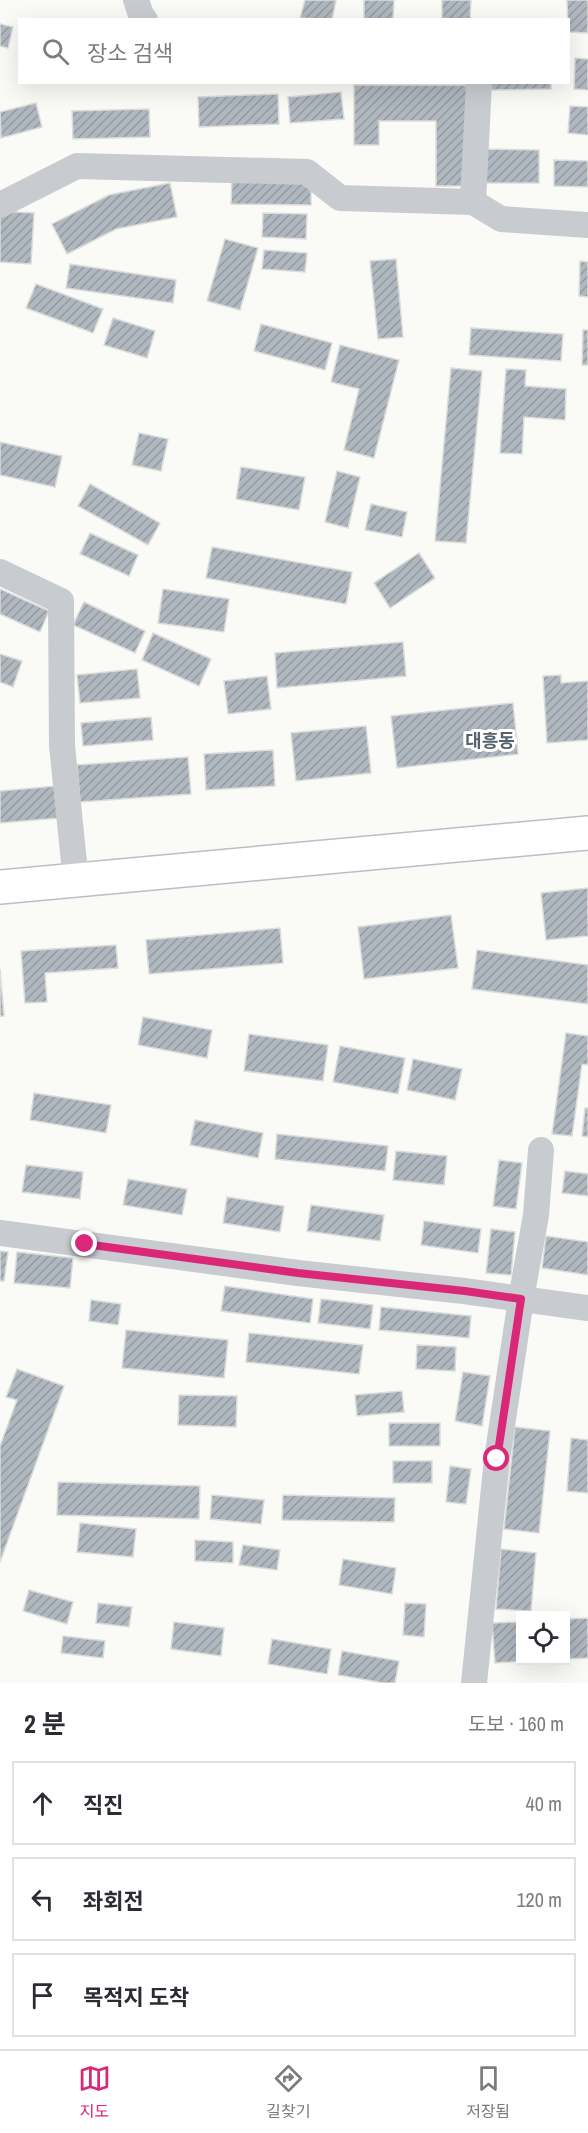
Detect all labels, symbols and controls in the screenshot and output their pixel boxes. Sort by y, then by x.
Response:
search box [18,18,570,84]
icon: search [39,35,72,68]
text: 장소 검색 [87,38,173,68]
district label: 대흥동 [465,728,515,753]
route end [71,1230,97,1256]
route start [483,1445,509,1471]
map controls [516,1611,570,1665]
button: locate [516,1611,570,1665]
text: 2 분 [24,1706,66,1741]
text: 도보 · 160 m [468,1710,564,1737]
icon: ahead [26,1787,59,1820]
text: 직진 [83,1790,123,1820]
text: 40 m [526,1790,562,1817]
icon: left [26,1883,59,1916]
text: 좌회전 [83,1886,144,1916]
text: 120 m [516,1886,562,1913]
icon: arrive [26,1979,59,2012]
text: 목적지 도착 [83,1982,189,2012]
tab: 지도 [78,2062,111,2122]
tab: 길찾기 [266,2062,310,2122]
tab: 저장됨 [466,2062,510,2122]

